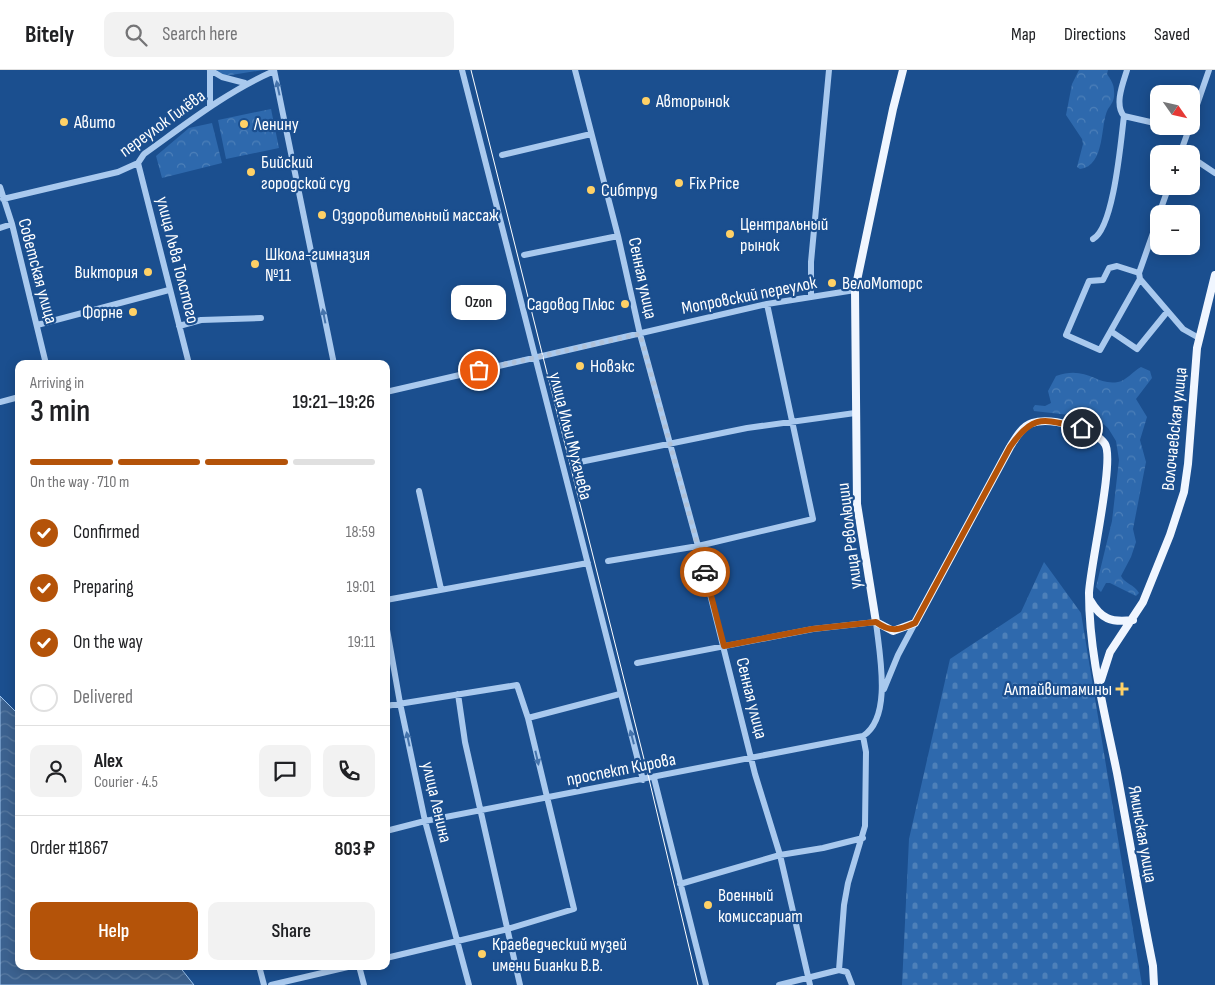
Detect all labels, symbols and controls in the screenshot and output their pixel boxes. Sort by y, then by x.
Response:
search box [104,12,454,57]
text: Bitely [25,20,74,49]
icon: search [122,21,150,49]
text: Search here [162,23,238,46]
text: Map [1011,24,1036,45]
text: Directions [1064,24,1126,45]
text: Saved [1154,24,1190,45]
one-way arrow [273,80,281,96]
street label: переулок Гилёва [115,85,209,161]
north arrow [1150,85,1200,135]
map controls [1150,85,1200,255]
place label: Авторынок [655,91,730,112]
marker: Авторынок [640,95,652,107]
place label: Авито [73,112,116,133]
place label: Ленину [253,114,299,135]
marker: Авито [58,116,70,128]
marker: Ленину [238,118,250,130]
button: + [1150,145,1200,195]
place label: Бийский городской суд [261,152,350,194]
marker: Бийский городской суд [245,166,257,178]
place label: Fix Price [689,173,740,194]
marker: Fix Price [673,177,685,189]
place label: Сибтруд [601,180,658,201]
marker: Сибтруд [585,184,597,196]
street label: улица Льва Толстого [152,194,203,326]
place label: Оздоровительный массаж [332,205,499,226]
button: − [1150,205,1200,255]
marker: Оздоровительный массаж [316,209,328,221]
place label: Центральный рынок [740,214,828,256]
street label: Советская улица [13,216,62,326]
marker: Центральный рынок [724,228,736,240]
street label: Сенная улица [624,235,661,321]
place label: Школа-гимназия №11 [265,244,370,286]
marker: Школа-гимназия №11 [249,258,261,270]
place label: Виктория [75,262,138,283]
marker: Виктория [142,266,154,278]
street label: Мопровский переулок [680,272,819,319]
place label: ВелоМоторс [842,273,923,294]
marker: ВелоМоторс [826,277,838,289]
callout: Ozon [452,285,506,320]
text: Ozon [465,293,492,312]
place label: Садовод Плюс [527,294,615,315]
marker: Садовод Плюс [619,298,631,310]
place label: Форне [82,302,123,323]
marker: Форне [127,306,139,318]
one-way arrow [320,308,328,324]
pin [458,349,500,391]
icon: bag [465,356,493,384]
place label: Новэкс [590,356,635,377]
marker: Новэкс [574,360,586,372]
street label: Волочаевская улица [1158,366,1191,492]
street label: улица Ильи Мухачева [545,370,597,502]
text: Arriving in [30,374,84,393]
text: 19:21–19:26 [292,391,375,414]
text: 3 min [30,392,90,431]
pin [1061,407,1103,449]
icon: home [1068,414,1096,442]
text: On the way · 710 m [30,473,129,492]
street label: улица Революции [833,482,866,590]
icon: check [30,519,58,547]
text: Confirmed [73,521,140,544]
text: 18:59 [346,523,375,542]
courier [680,547,730,597]
icon: car [691,558,719,586]
icon: check [30,574,58,602]
text: Preparing [73,576,134,599]
text: 19:01 [347,578,375,597]
icon: check [30,629,58,657]
text: On the way [73,631,143,654]
text: 19:11 [348,633,375,652]
street label: Сенная улица [731,655,772,741]
place label: Алтайвитамины [1003,679,1112,700]
marker: Алтайвитамины [1116,683,1128,695]
text: Delivered [73,686,133,709]
one-way arrow [627,729,635,744]
one-way arrow [403,731,411,747]
button: person [30,745,82,797]
button: chat [259,745,311,797]
button: phone [323,745,375,797]
street label: проспект Кирова [565,749,678,790]
text: Alex [94,750,123,773]
one-way arrow [533,751,541,766]
street label: улица Ленина [417,760,456,845]
text: Courier · 4.5 [94,773,158,792]
street label: Яминская улица [1124,784,1161,884]
text: Order #1867 [30,837,108,860]
text: 803 ₽ [334,838,375,861]
place label: Военный комиссариат [718,885,803,927]
marker: Военный комиссариат [702,899,714,911]
button: Help [30,902,198,960]
button: Share [208,902,375,960]
place label: Краеведческий музей имени Бианки В.В. [492,934,627,976]
marker: Краеведческий музей имени Бианки В.В. [476,948,488,960]

